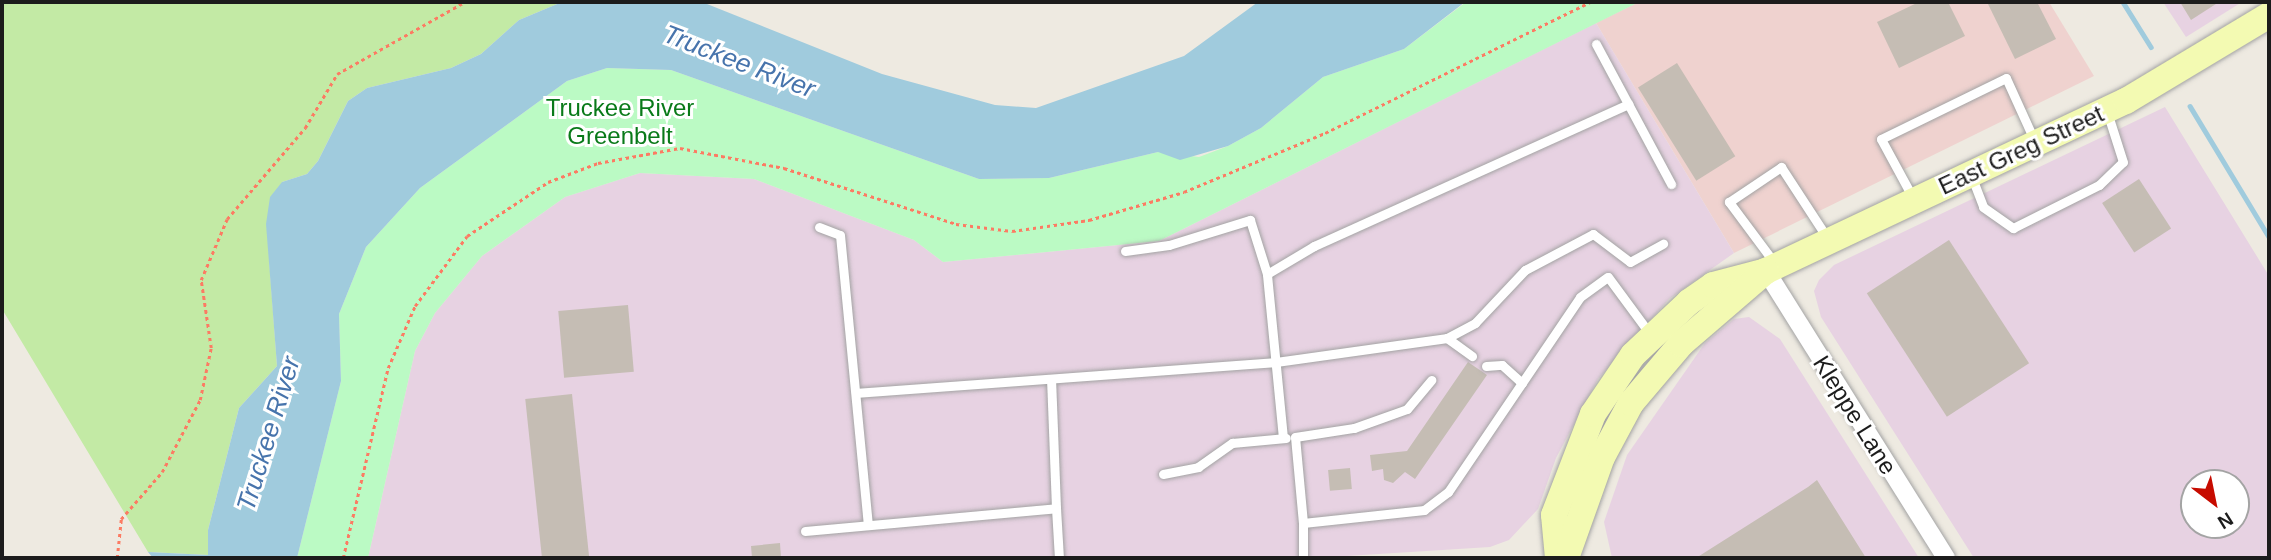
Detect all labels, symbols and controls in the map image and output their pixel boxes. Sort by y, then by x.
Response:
water label: Truckee River [659,19,819,105]
park label: Truckee River Greenbelt [546,94,694,150]
street label: East Greg Street [1934,99,2108,201]
street label: Kleppe Lane [1807,350,1903,480]
water label: Truckee River [231,353,307,515]
north arrow [2180,469,2250,539]
text: N [2214,508,2237,533]

